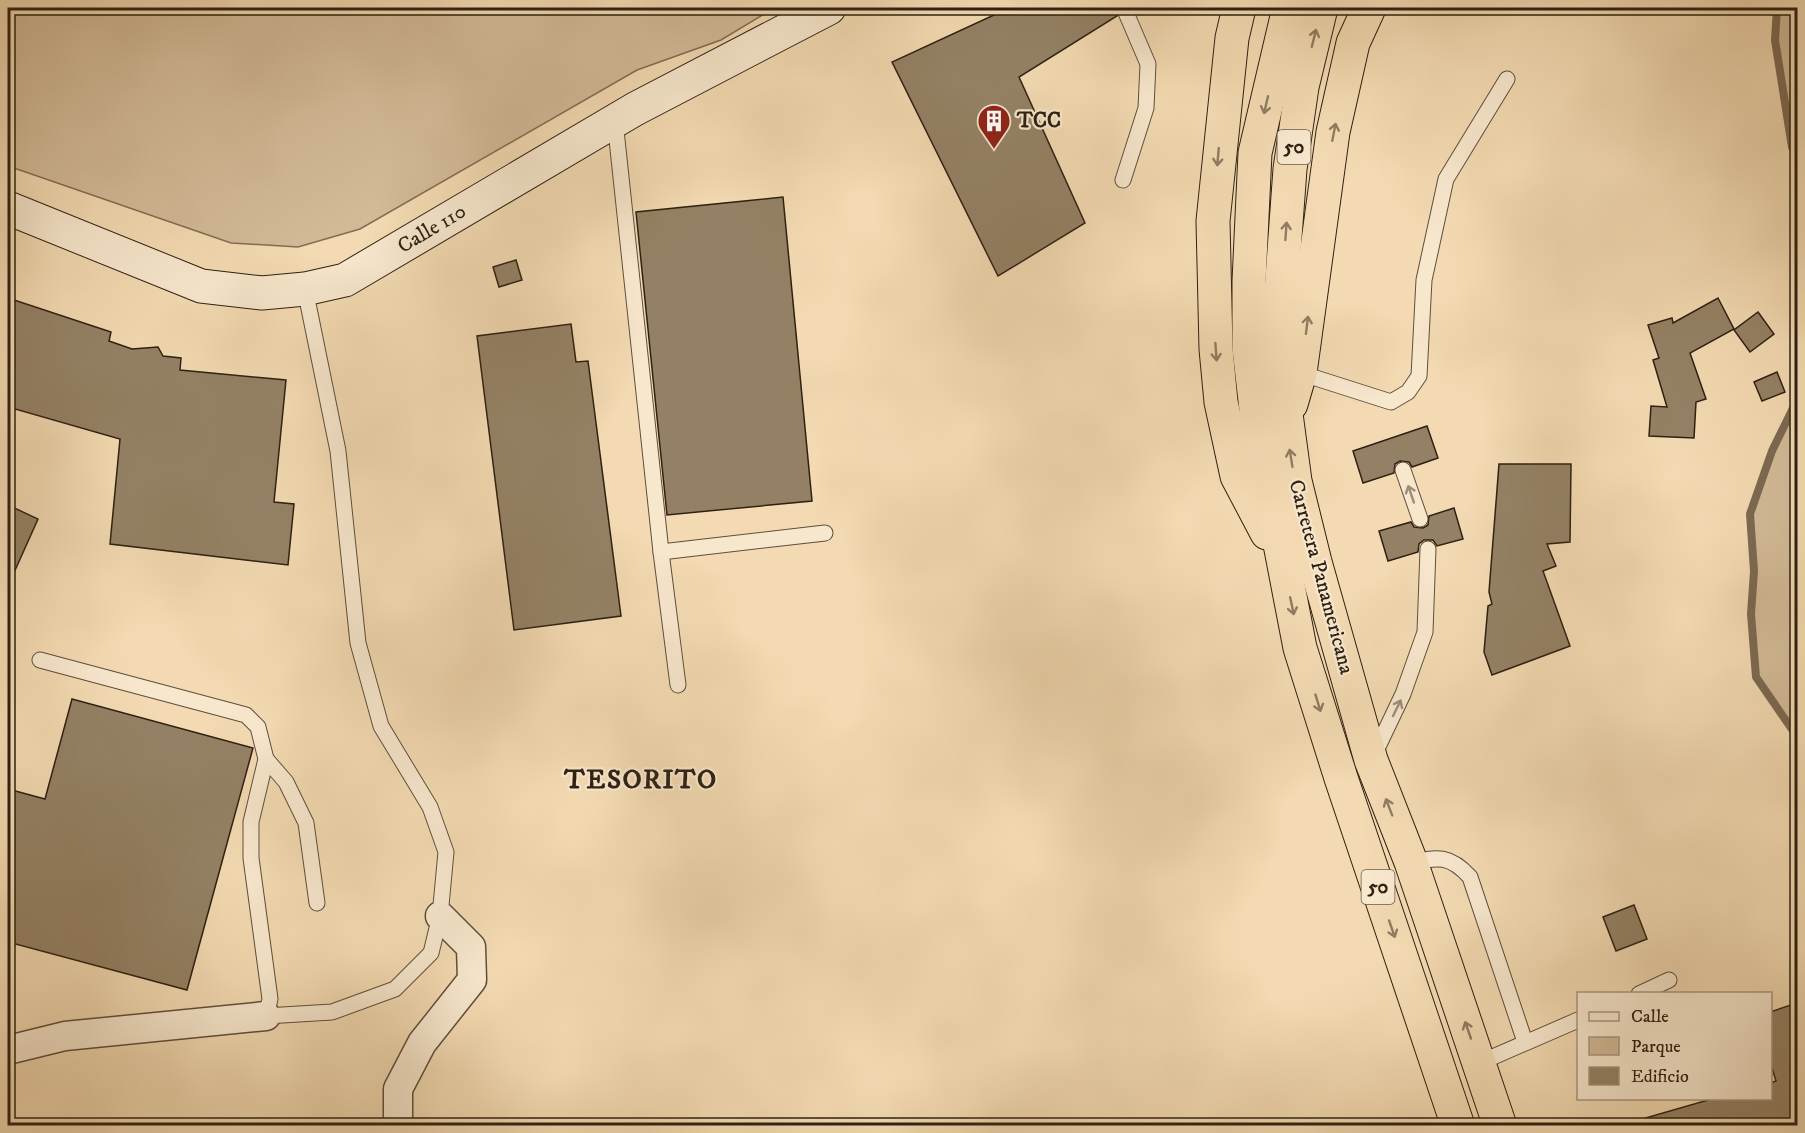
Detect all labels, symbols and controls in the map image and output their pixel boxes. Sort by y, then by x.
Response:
one-way arrow [1309,29,1320,49]
one-way arrow [1259,95,1271,114]
building icon: TCC [976,103,1012,150]
place label: TCC [1016,108,1061,134]
one-way arrow [1329,122,1340,142]
road number: 50 [1278,130,1310,164]
one-way arrow [1212,147,1223,167]
street label: Calle 110 [393,198,471,260]
one-way arrow [1280,222,1291,242]
one-way arrow [1301,315,1312,335]
one-way arrow [1211,342,1222,362]
one-way arrow [1286,449,1297,469]
street label: Carretera Panamericana [1283,477,1360,677]
one-way arrow [1405,485,1416,504]
one-way arrow [1287,596,1298,615]
one-way arrow [1313,693,1324,712]
one-way arrow [1391,699,1403,717]
district label: TESORITO [563,763,718,797]
one-way arrow [1383,798,1394,817]
road number: 50 [1362,870,1394,904]
one-way arrow [1387,919,1398,937]
legend [1577,992,1772,1100]
text: Calle [1631,1006,1669,1028]
one-way arrow [1462,1021,1473,1040]
text: Parque [1631,1036,1681,1058]
text: Edificio [1631,1066,1689,1088]

